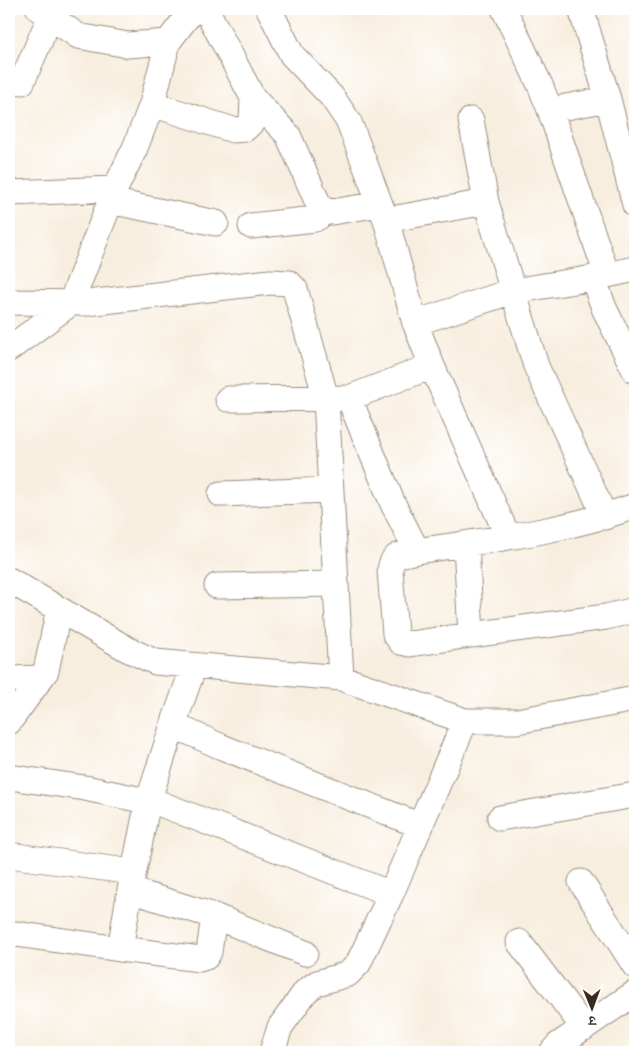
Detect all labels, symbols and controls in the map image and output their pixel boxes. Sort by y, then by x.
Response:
north arrow [566,984,616,1034]
text: उ [588,1011,597,1029]

